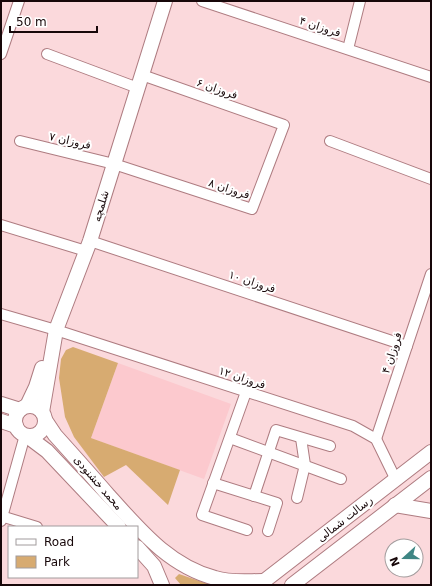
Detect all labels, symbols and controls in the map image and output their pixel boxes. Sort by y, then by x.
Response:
scale bar [10,8,97,34]
street label: فروزان ۴ [298,14,342,40]
text: 50 m [16,15,47,29]
street label: فروزان ۶ [195,76,239,102]
street label: فروزان ۷ [48,130,92,152]
street label: فروزان ۸ [207,176,251,202]
street label: شلمچه [90,189,112,223]
street label: فروزان ۱۰ [227,268,277,296]
street label: فروزان ۴ [379,331,405,375]
street label: فروزان ۱۲ [217,364,267,392]
street label: محمد خشنودی [71,453,125,513]
street label: رسالت شمالی [315,493,375,545]
legend [8,526,138,578]
text: Road [44,535,74,549]
north arrow [384,538,424,578]
text: Park [44,555,70,569]
text: N [387,555,403,568]

